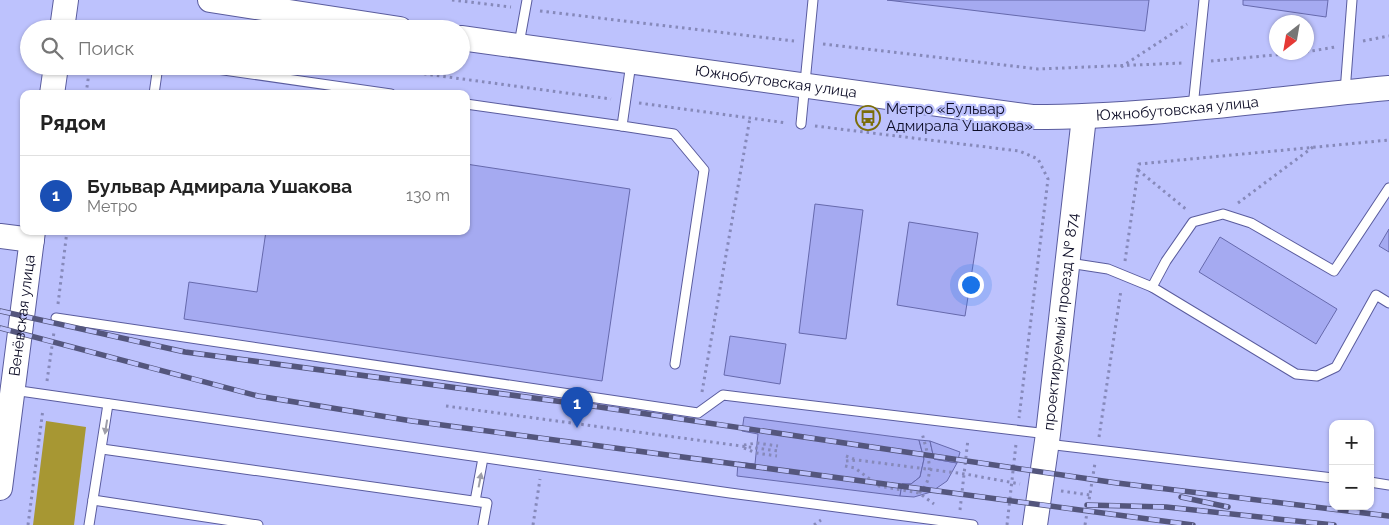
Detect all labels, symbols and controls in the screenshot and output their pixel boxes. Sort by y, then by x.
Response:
north arrow [1269,15,1314,60]
search box [20,20,470,75]
icon: search [38,34,66,62]
text: Поиск [78,37,134,59]
street label: Южнобутовская улица [694,61,858,102]
street label: Южнобутовская улица [1095,93,1260,124]
place label: Метро «Бульвар Адмирала Ушакова» [886,100,1033,135]
bus stop icon: Метро «Бульвар Адмирала Ушакова» [855,105,881,131]
text: Рядом [40,110,106,135]
text: Бульвар Адмирала Ушакова [87,175,352,197]
text: 1 [52,186,60,205]
text: 130 m [406,186,450,205]
text: Метро [87,197,137,216]
street label: проектируемый проезд № 874 [1039,212,1082,431]
street label: Венёвская улица [5,254,39,377]
your location [958,272,984,298]
pin: 1 [561,387,593,428]
one-way arrow [101,419,109,435]
map controls [1329,420,1374,510]
button: + [1329,420,1374,465]
button: − [1329,465,1374,510]
one-way arrow [476,472,484,487]

